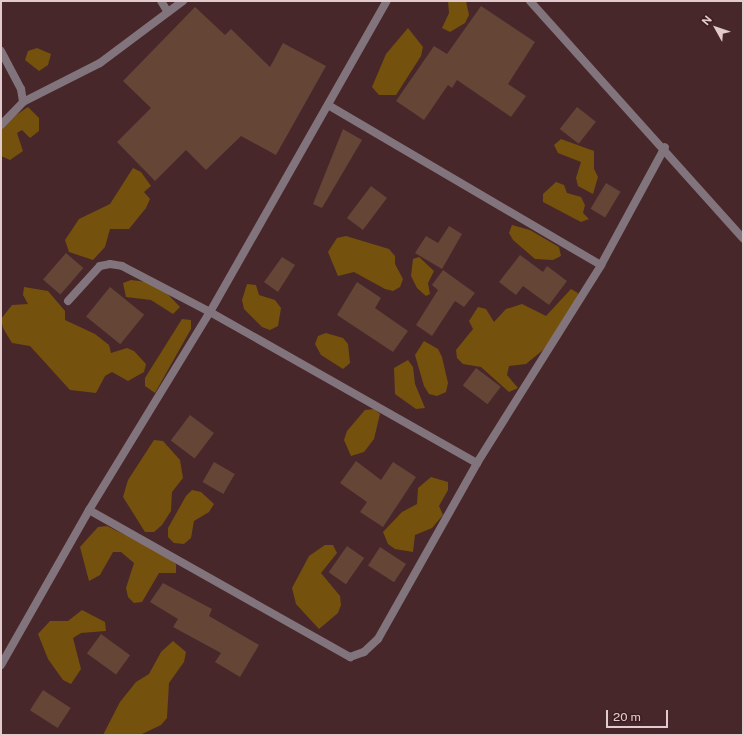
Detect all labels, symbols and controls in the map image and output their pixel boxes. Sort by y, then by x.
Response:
north arrow [696,8,736,48]
text: N [699,13,714,27]
scale bar [608,702,670,728]
text: 20 m [613,710,641,724]

